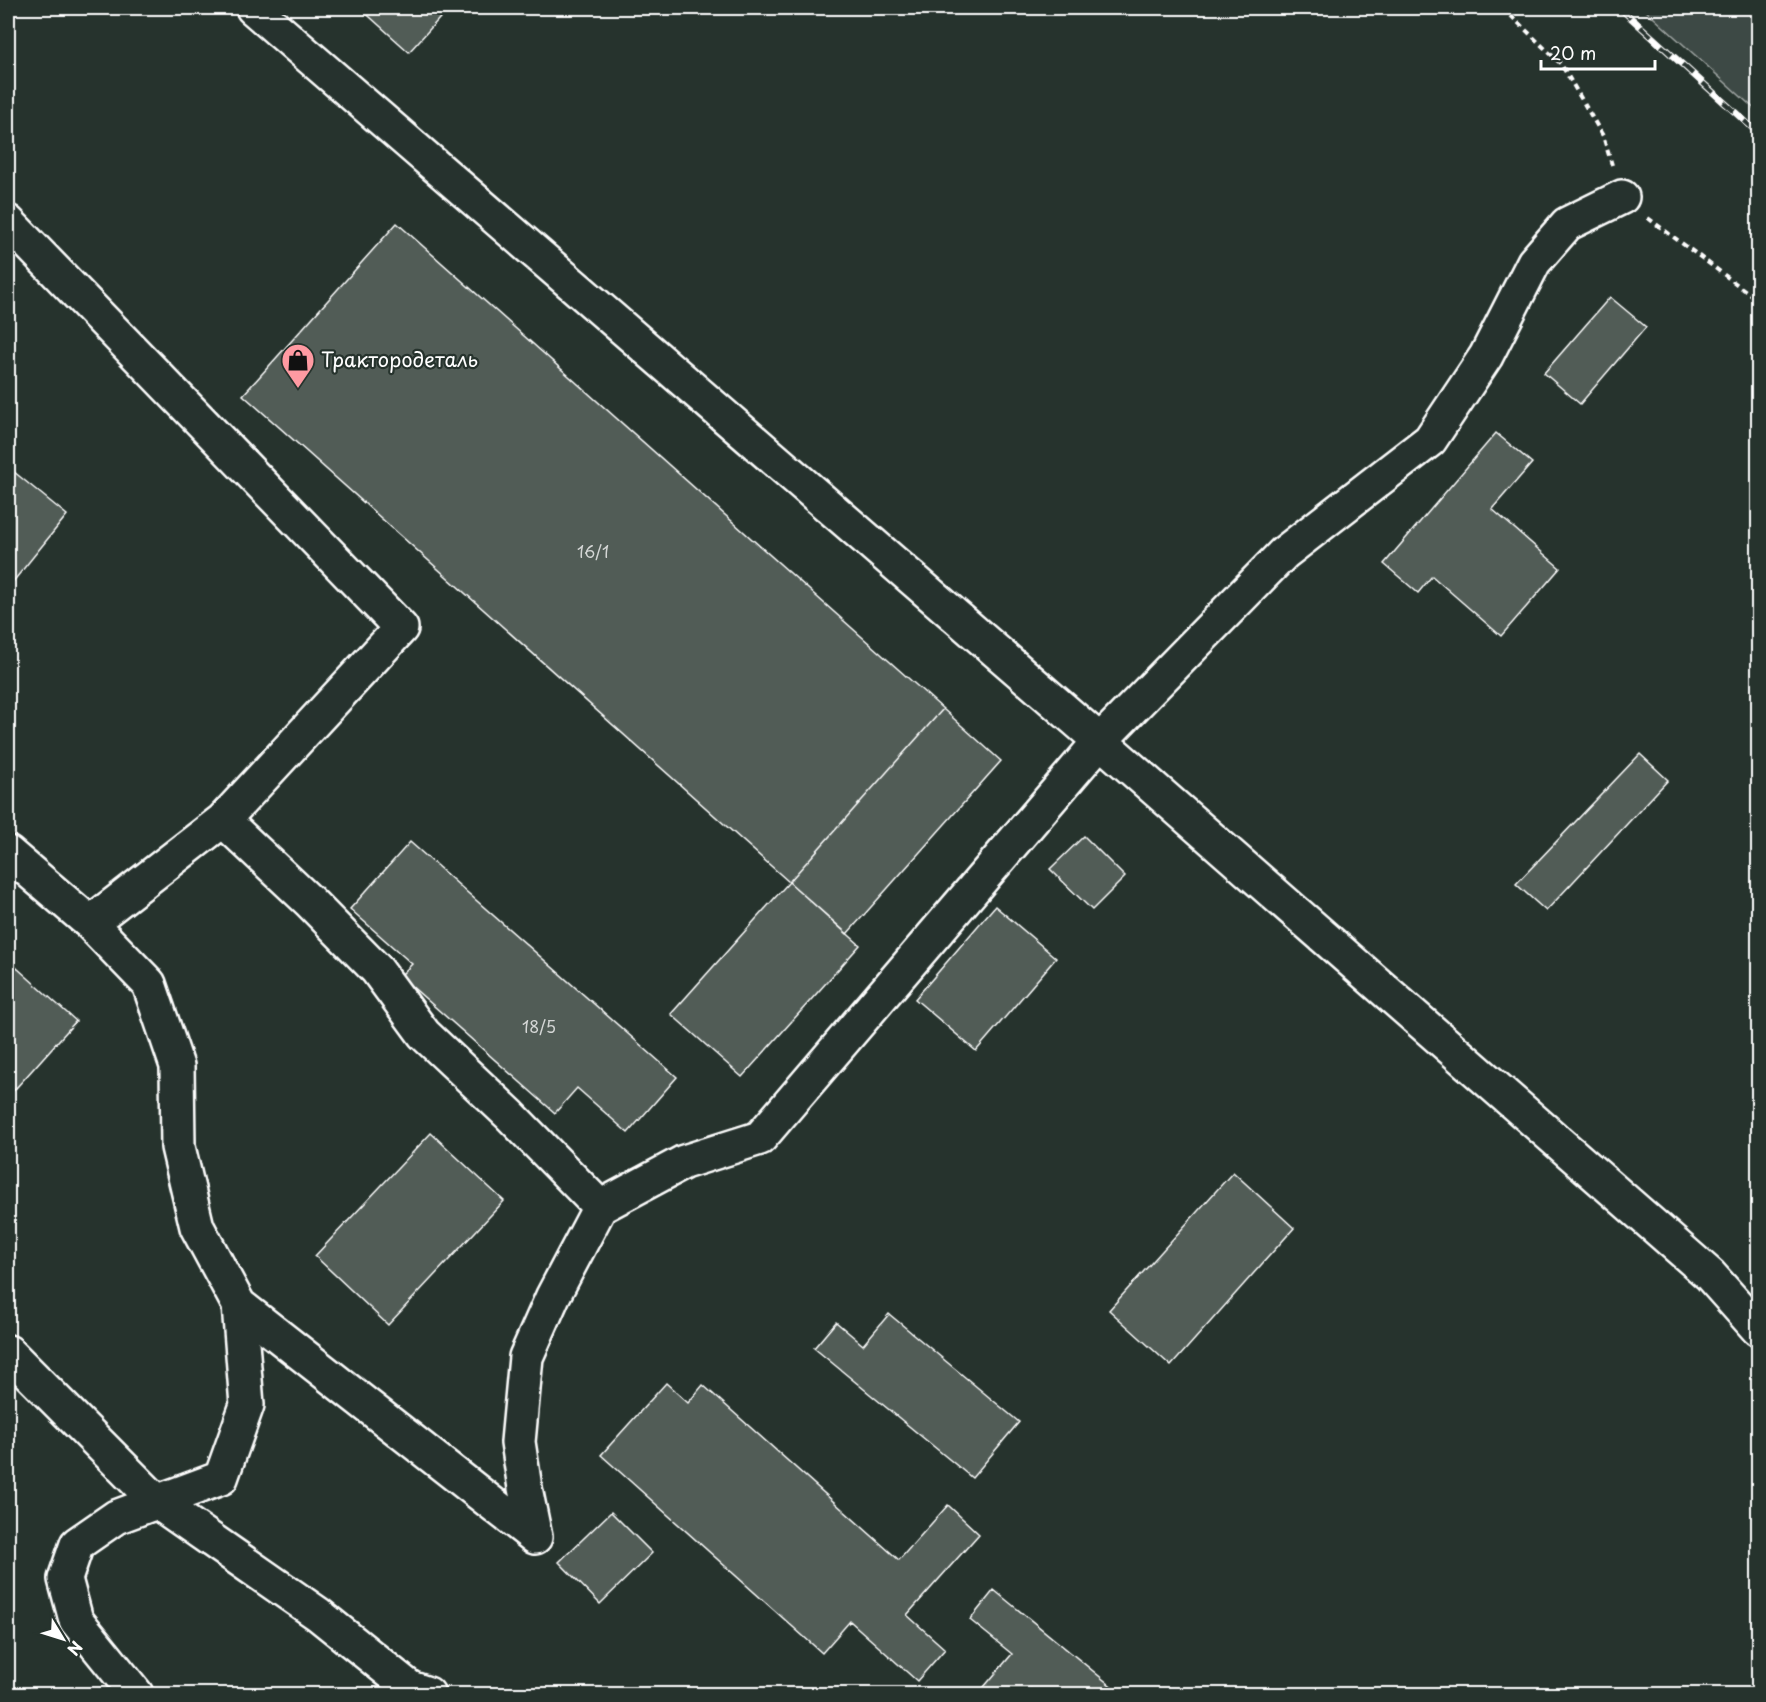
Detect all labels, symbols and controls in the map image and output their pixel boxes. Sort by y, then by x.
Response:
scale bar [1541,33,1655,71]
text: 20 m [1550,39,1596,66]
shop icon: Трактородеталь [280,342,316,389]
place label: Трактородеталь [321,344,478,374]
house number: 16/1 [577,539,609,563]
house number: 18/5 [522,1014,556,1038]
north arrow [33,1609,93,1669]
text: N [62,1636,89,1661]

